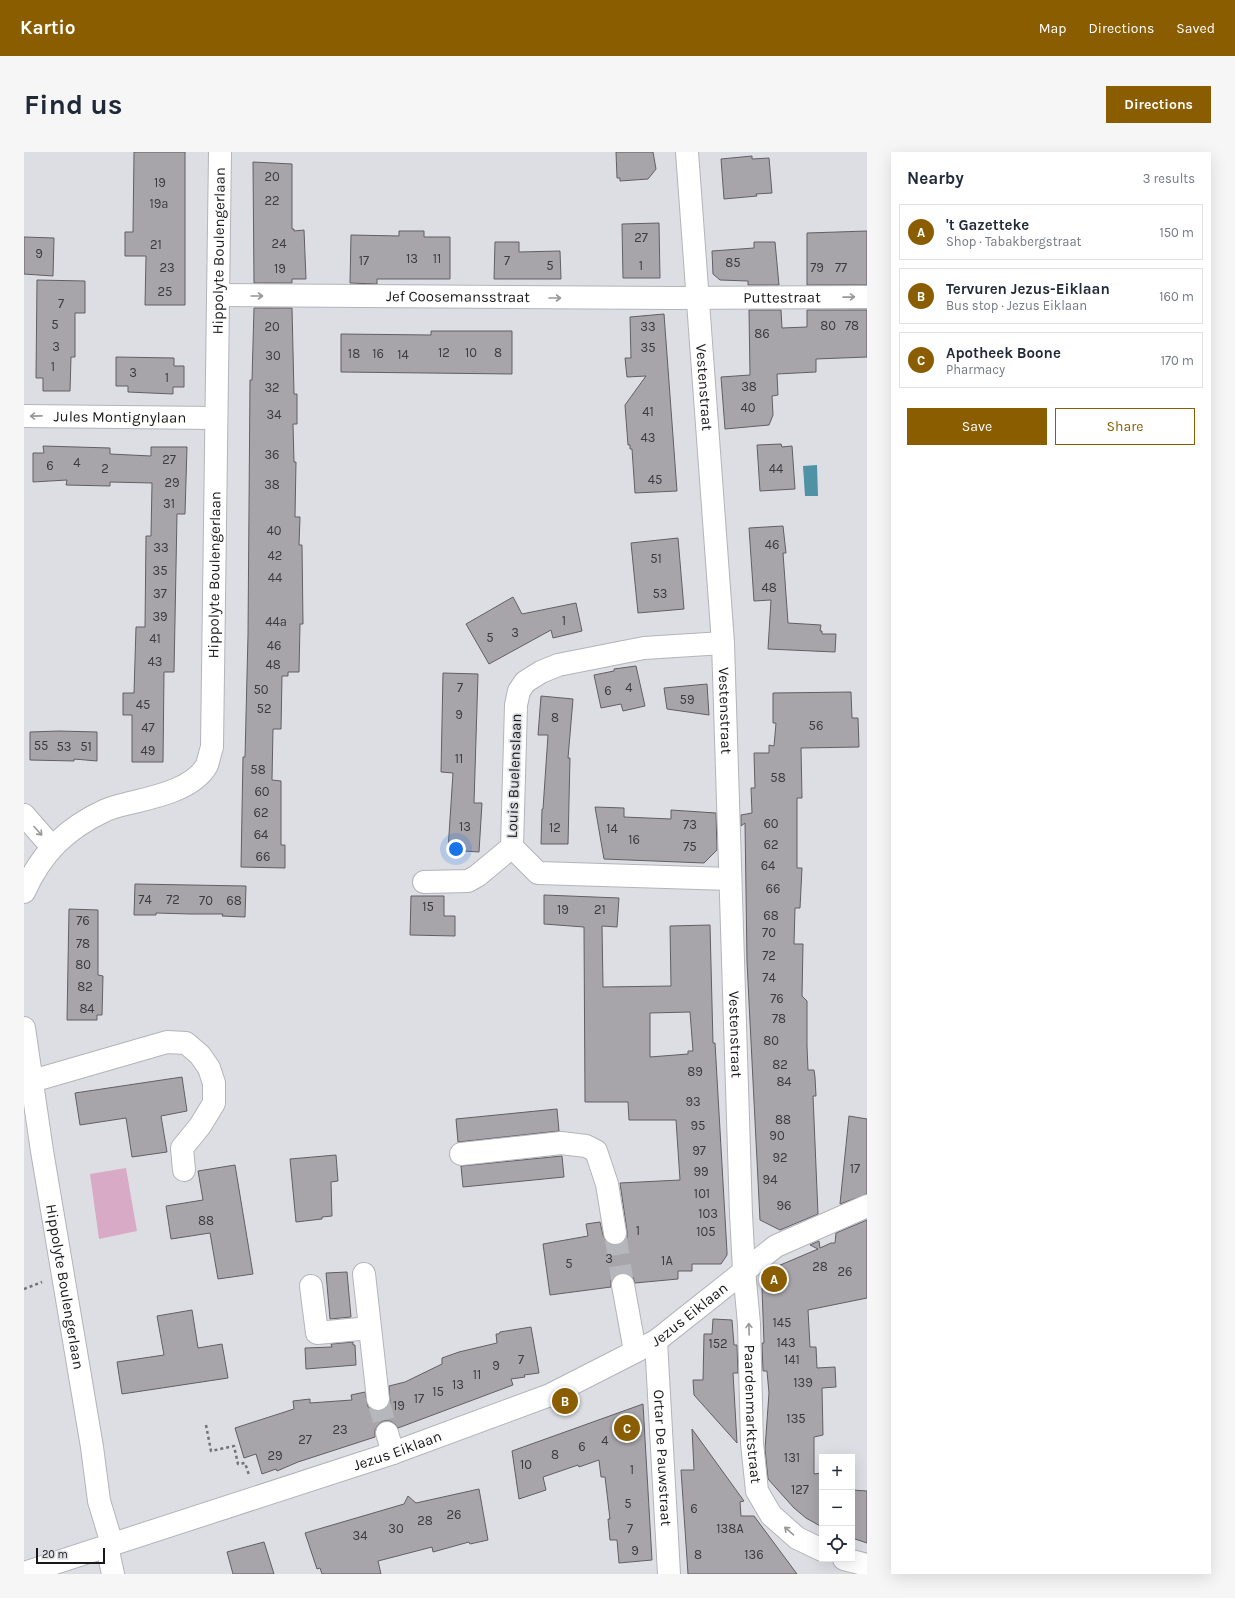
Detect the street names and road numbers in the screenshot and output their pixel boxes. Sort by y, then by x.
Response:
street label: Hippolyte Boulengerlaan [209,167,229,335]
street label: Jef Coosemansstraat [386,287,530,306]
street label: Puttestraat [743,288,821,307]
street label: Vestenstraat [692,343,716,432]
street label: Jules Montignylaan [53,407,187,427]
street label: Hippolyte Boulengerlaan [204,491,224,659]
street label: Vestenstraat [715,667,736,755]
street label: Louis Buelenslaan [503,713,525,839]
street label: Vestenstraat [725,991,746,1079]
street label: Hippolyte Boulengerlaan [42,1203,88,1371]
street label: Jezus Eiklaan [649,1279,731,1351]
street label: Paardenmarktstraat [741,1344,765,1485]
street label: Ortar De Pauwstraat [650,1389,675,1527]
street label: Jezus Eiklaan [351,1427,444,1474]

